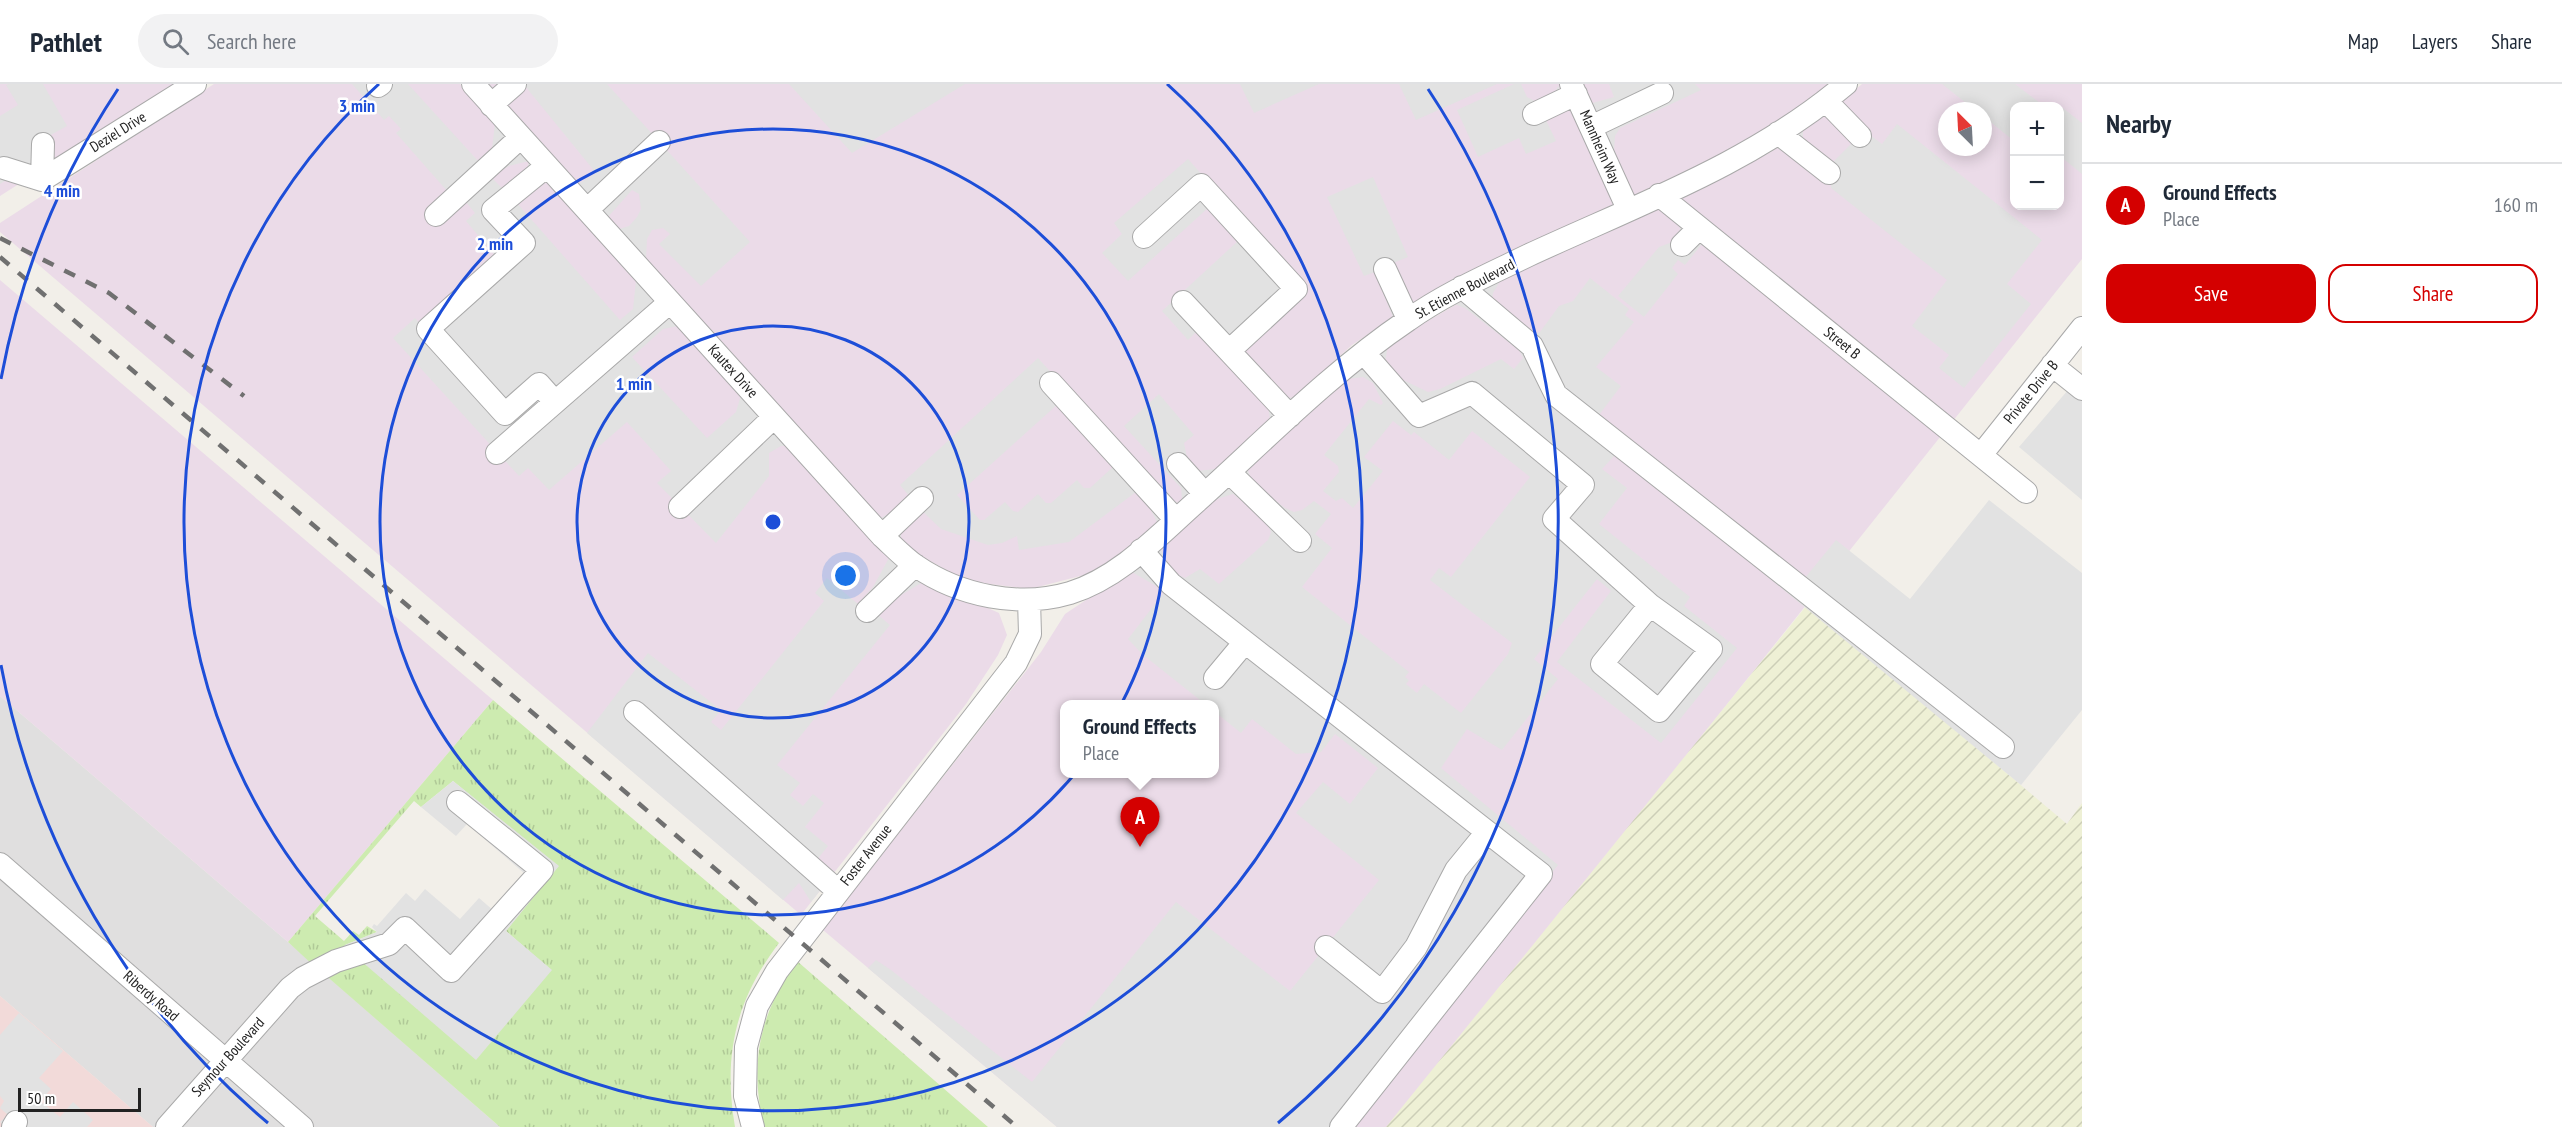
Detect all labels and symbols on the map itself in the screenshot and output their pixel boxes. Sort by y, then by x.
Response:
text: 3 min [339,94,375,117]
north arrow [1938,102,1992,156]
street label: Deziel Drive [86,107,149,156]
street label: Mannheim Way [1576,107,1625,187]
text: 4 min [44,179,80,202]
text: 2 min [477,232,513,255]
street label: St. Etienne Boulevard [1412,254,1518,323]
street label: Street B [1820,322,1864,363]
street label: Kautex Drive [704,340,762,401]
street label: Private Drive B [1999,356,2062,427]
text: 1 min [616,372,652,395]
centre of rings [763,512,783,532]
your location [831,561,860,590]
pin: A [1120,798,1160,847]
street label: Foster Avenue [836,820,895,889]
street label: Riberdy Road [120,966,183,1025]
street label: Seymour Boulevard [187,1013,268,1100]
scale bar [18,1085,141,1112]

